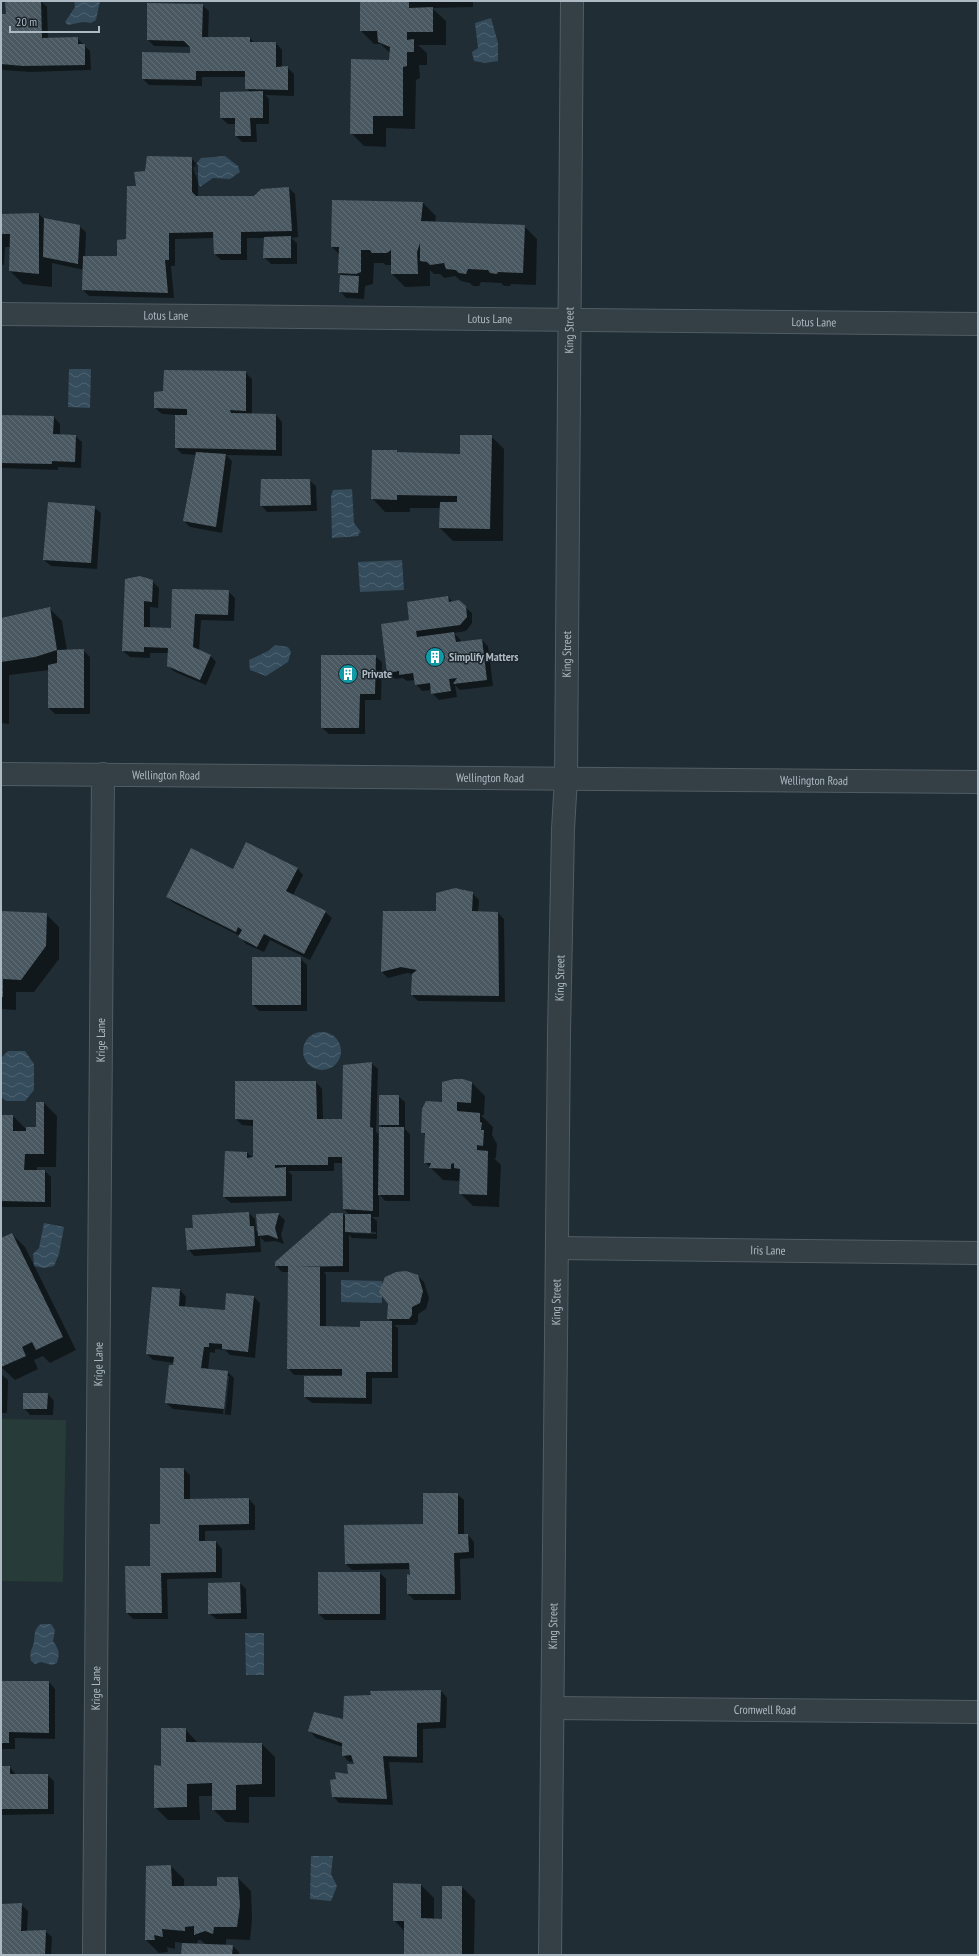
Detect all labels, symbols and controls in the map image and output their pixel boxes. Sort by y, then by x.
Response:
scale bar [10,8,99,34]
text: 20 m [16,14,37,29]
street label: King Street [561,306,577,353]
street label: Lotus Lane [144,307,188,323]
street label: Lotus Lane [468,311,512,326]
street label: Lotus Lane [792,314,836,330]
street label: King Street [559,630,574,677]
building icon: Simplify Matters [424,646,446,668]
place label: Simplify Matters [449,649,519,664]
building icon: Private [337,663,359,685]
place label: Private [362,666,392,681]
street label: Wellington Road [132,767,200,783]
street label: Wellington Road [456,770,524,785]
street label: Wellington Road [780,772,848,788]
street label: King Street [552,954,568,1001]
street label: Krige Lane [93,1018,108,1062]
street label: Iris Lane [750,1242,786,1258]
street label: King Street [548,1278,564,1325]
street label: Krige Lane [90,1342,106,1386]
street label: King Street [545,1602,560,1649]
street label: Krige Lane [88,1666,103,1710]
street label: Cromwell Road [734,1702,796,1717]

